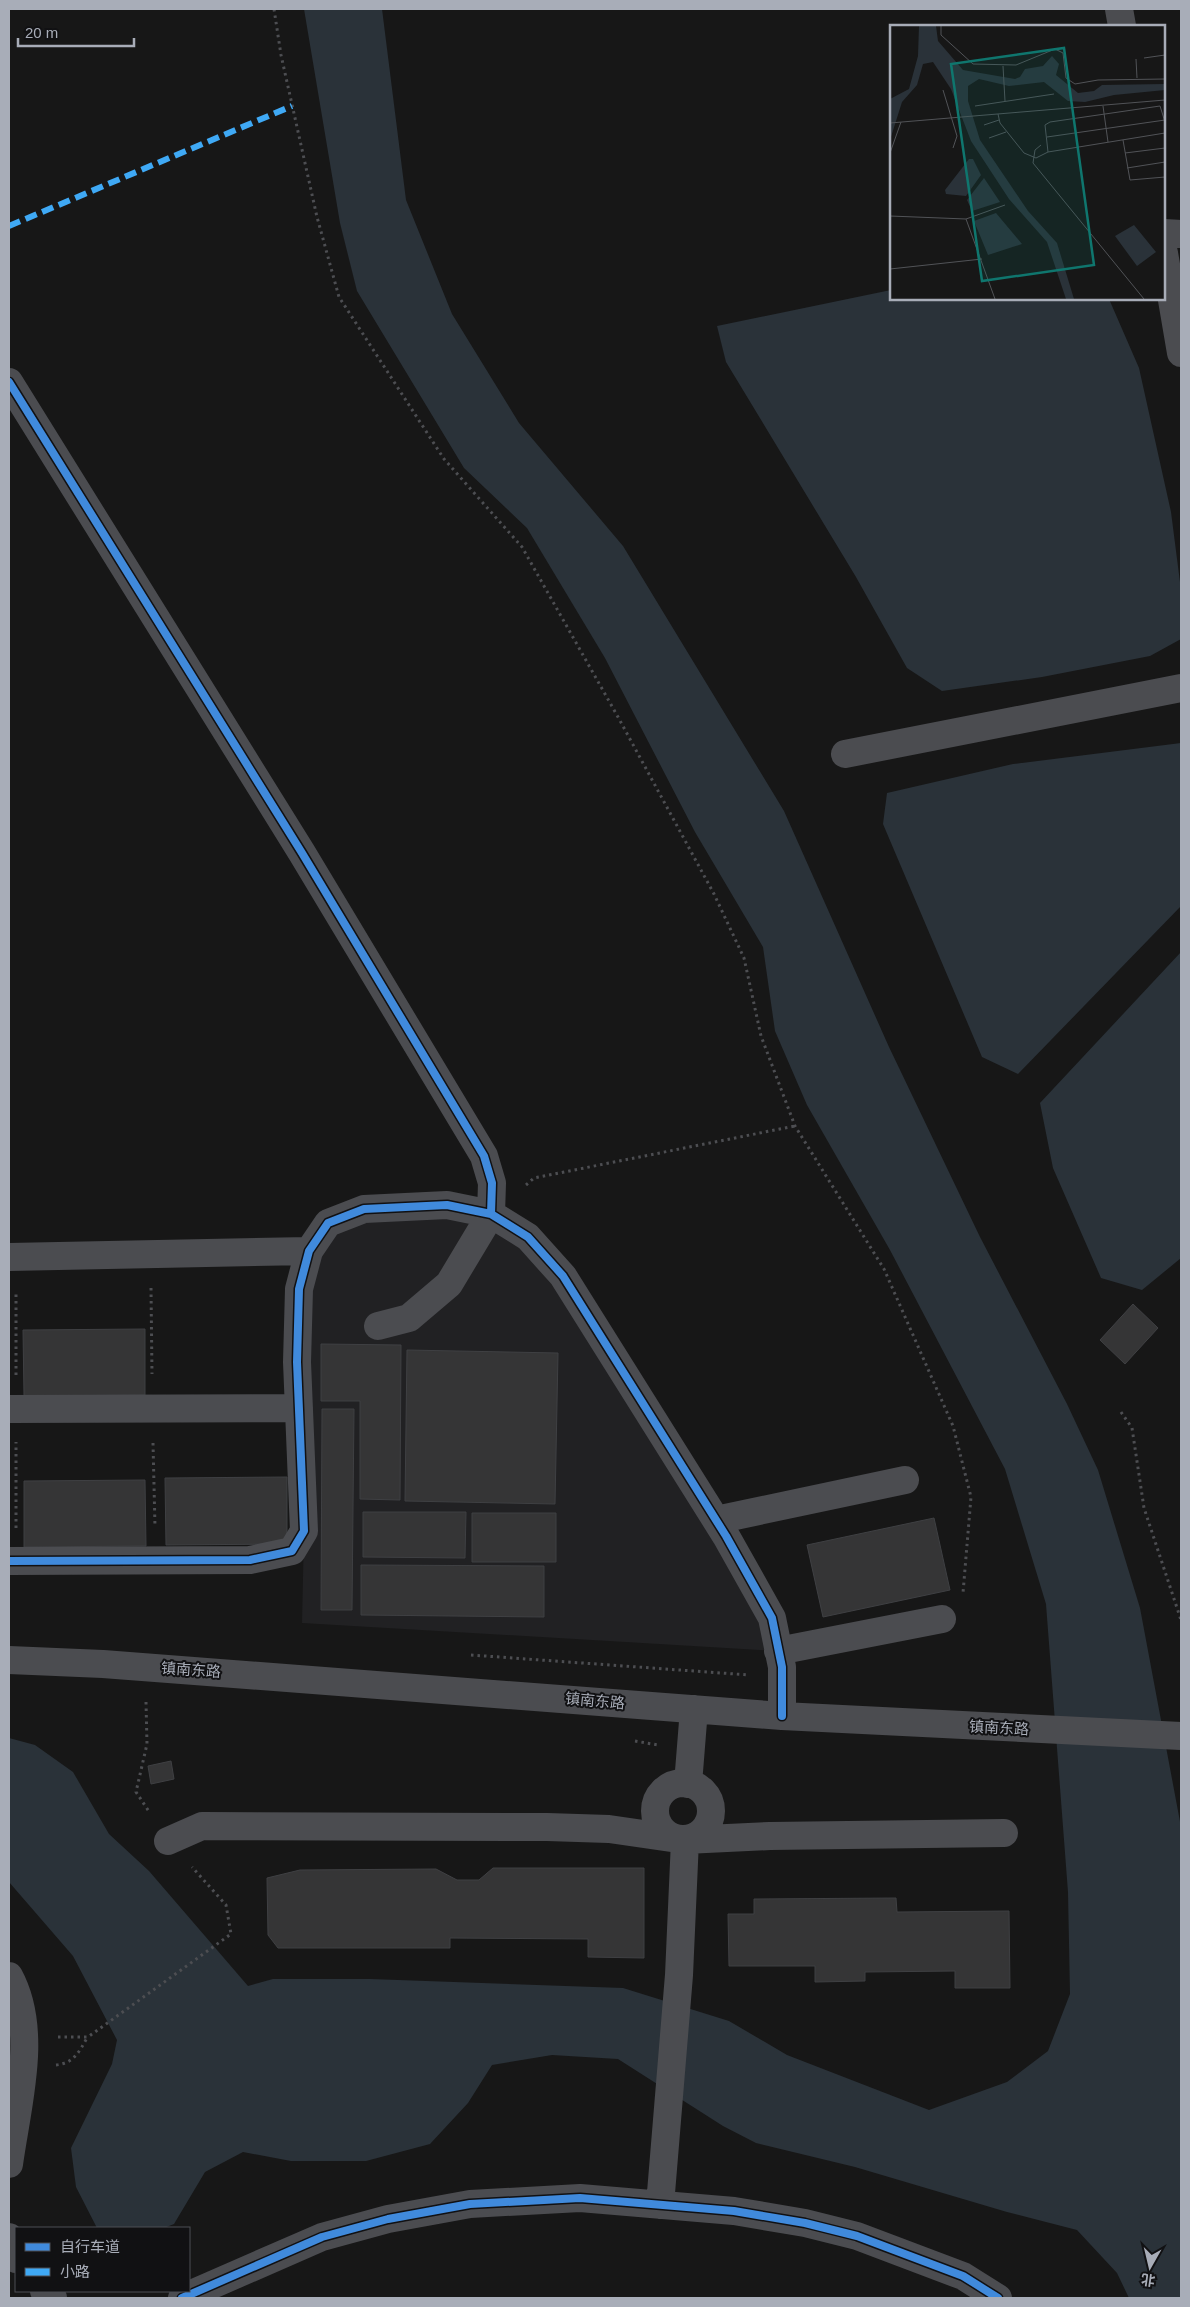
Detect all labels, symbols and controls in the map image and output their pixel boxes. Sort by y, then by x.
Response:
scale bar [18,15,134,47]
text: 20 m [25,24,58,41]
inset map [890,25,1165,300]
street label: 镇南东路 [161,1659,222,1680]
street label: 镇南东路 [564,1689,626,1712]
street label: 镇南东路 [969,1717,1029,1738]
legend [15,2227,190,2292]
text: 自行车道 [60,2238,120,2255]
north arrow [1125,2242,1175,2292]
text: 小路 [60,2263,90,2280]
text: 北 [1140,2271,1156,2289]

